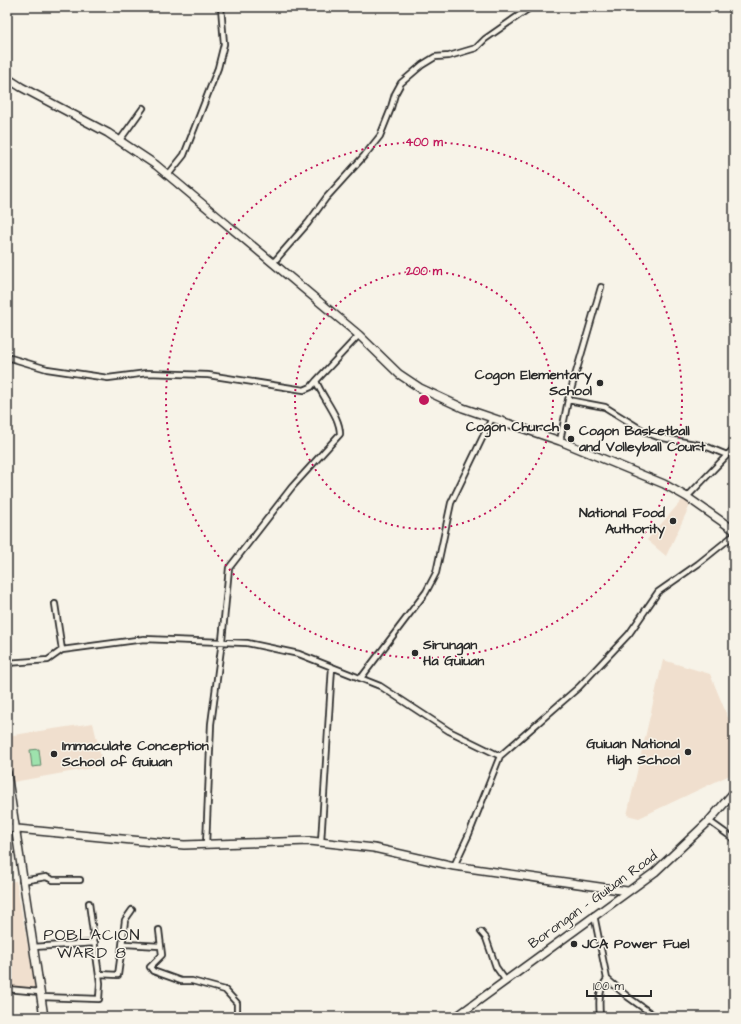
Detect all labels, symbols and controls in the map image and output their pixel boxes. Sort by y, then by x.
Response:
text: 400 m [405,134,443,151]
text: 200 m [405,263,443,280]
place label: Cogon Elementary School [475,365,593,401]
marker: Cogon Elementary School [595,378,605,388]
centre of rings [417,393,431,407]
place label: Cogon Church [466,417,560,438]
place label: Cogon Basketball and Volleyball Court [578,421,706,457]
marker: Cogon Church [562,422,572,432]
marker: Cogon Basketball and Volleyball Court [566,434,576,444]
place label: National Food Authority [579,503,666,539]
marker: National Food Authority [668,516,678,526]
place label: Sirungan Ha Guiuan [422,635,484,671]
marker: Sirungan Ha Guiuan [410,648,420,658]
place label: Guiuan National High School [586,734,681,771]
place label: Immaculate Conception School of Guiuan [61,736,209,772]
marker: Guiuan National High School [683,747,693,757]
marker: Immaculate Conception School of Guiuan [49,749,59,759]
street label: Borongan – Guiuan Road [524,846,662,954]
district label: POBLACION WARD 8 [43,924,141,964]
place label: JCA Power Fuel [581,934,690,954]
marker: JCA Power Fuel [569,939,579,949]
scale bar [587,972,651,998]
text: 100 m [593,978,624,995]

